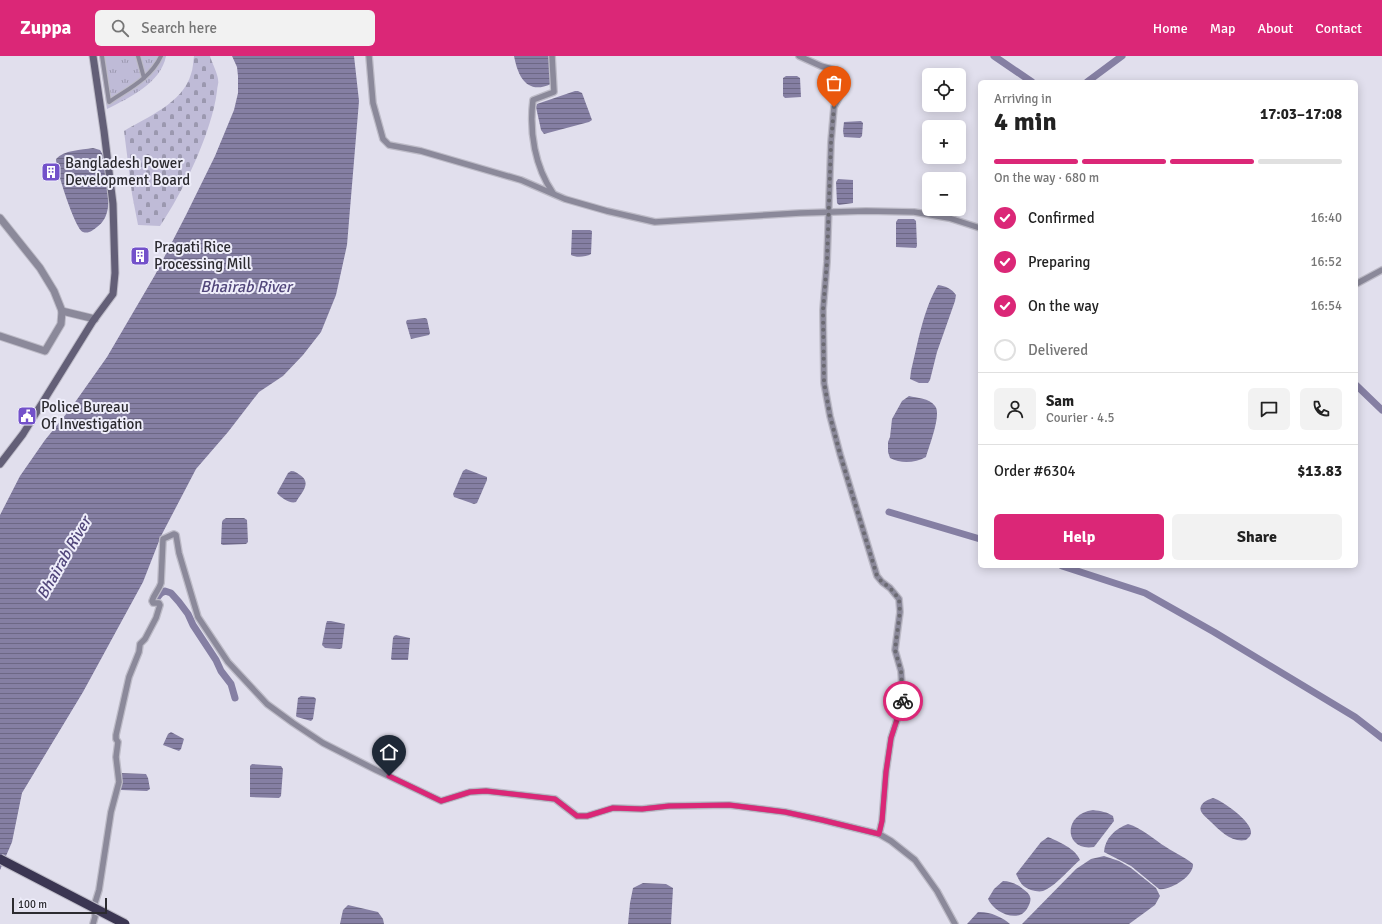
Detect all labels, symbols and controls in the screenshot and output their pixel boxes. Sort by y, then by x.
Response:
search box [95,10,375,46]
text: Zuppa [20,16,71,40]
icon: search [109,17,131,39]
text: Search here [141,19,217,37]
text: Home [1153,20,1188,37]
text: Map [1210,20,1235,37]
text: About [1257,20,1293,37]
text: Contact [1315,20,1362,37]
pin [817,66,851,107]
map controls [922,68,966,216]
button: locate [922,68,966,112]
icon: bag [823,72,845,94]
text: Arriving in [994,91,1052,107]
text: 17:03–17:08 [1260,105,1342,123]
text: 4 min [994,106,1057,138]
button: + [922,120,966,164]
place label: Bangladesh Power Development Board [65,154,190,189]
building icon: Bangladesh Power Development Board [40,161,62,183]
text: On the way · 680 m [994,170,1099,186]
button: − [922,172,966,216]
icon: check [994,207,1016,229]
text: Confirmed [1028,209,1095,227]
text: 16:40 [1310,210,1342,226]
place label: Pragati Rice Processing Mill [154,238,251,273]
building icon: Pragati Rice Processing Mill [129,245,151,267]
icon: check [994,251,1016,273]
text: Preparing [1028,253,1091,271]
text: 16:52 [1310,254,1342,270]
water label: Bhairab River [200,277,294,297]
icon: check [994,295,1016,317]
text: On the way [1028,297,1099,315]
text: 16:54 [1310,298,1342,314]
text: Delivered [1028,341,1088,359]
button: person [994,388,1036,430]
button: chat [1248,388,1290,430]
button: phone [1300,388,1342,430]
text: Sam [1046,392,1074,410]
place label: Police Bureau Of Investigation [41,398,143,433]
public building icon: Police Bureau Of Investigation [16,405,38,427]
text: Courier · 4.5 [1046,410,1115,426]
text: Order #6304 [994,462,1076,480]
text: $13.83 [1297,462,1342,480]
water label: Bhairab River [32,512,97,603]
button: Help [994,514,1164,560]
button: Share [1172,514,1342,560]
courier [883,681,923,721]
icon: bike [892,690,914,712]
pin [372,735,406,776]
icon: home [378,741,400,763]
scale bar [12,896,107,915]
text: 100 m [18,898,47,911]

